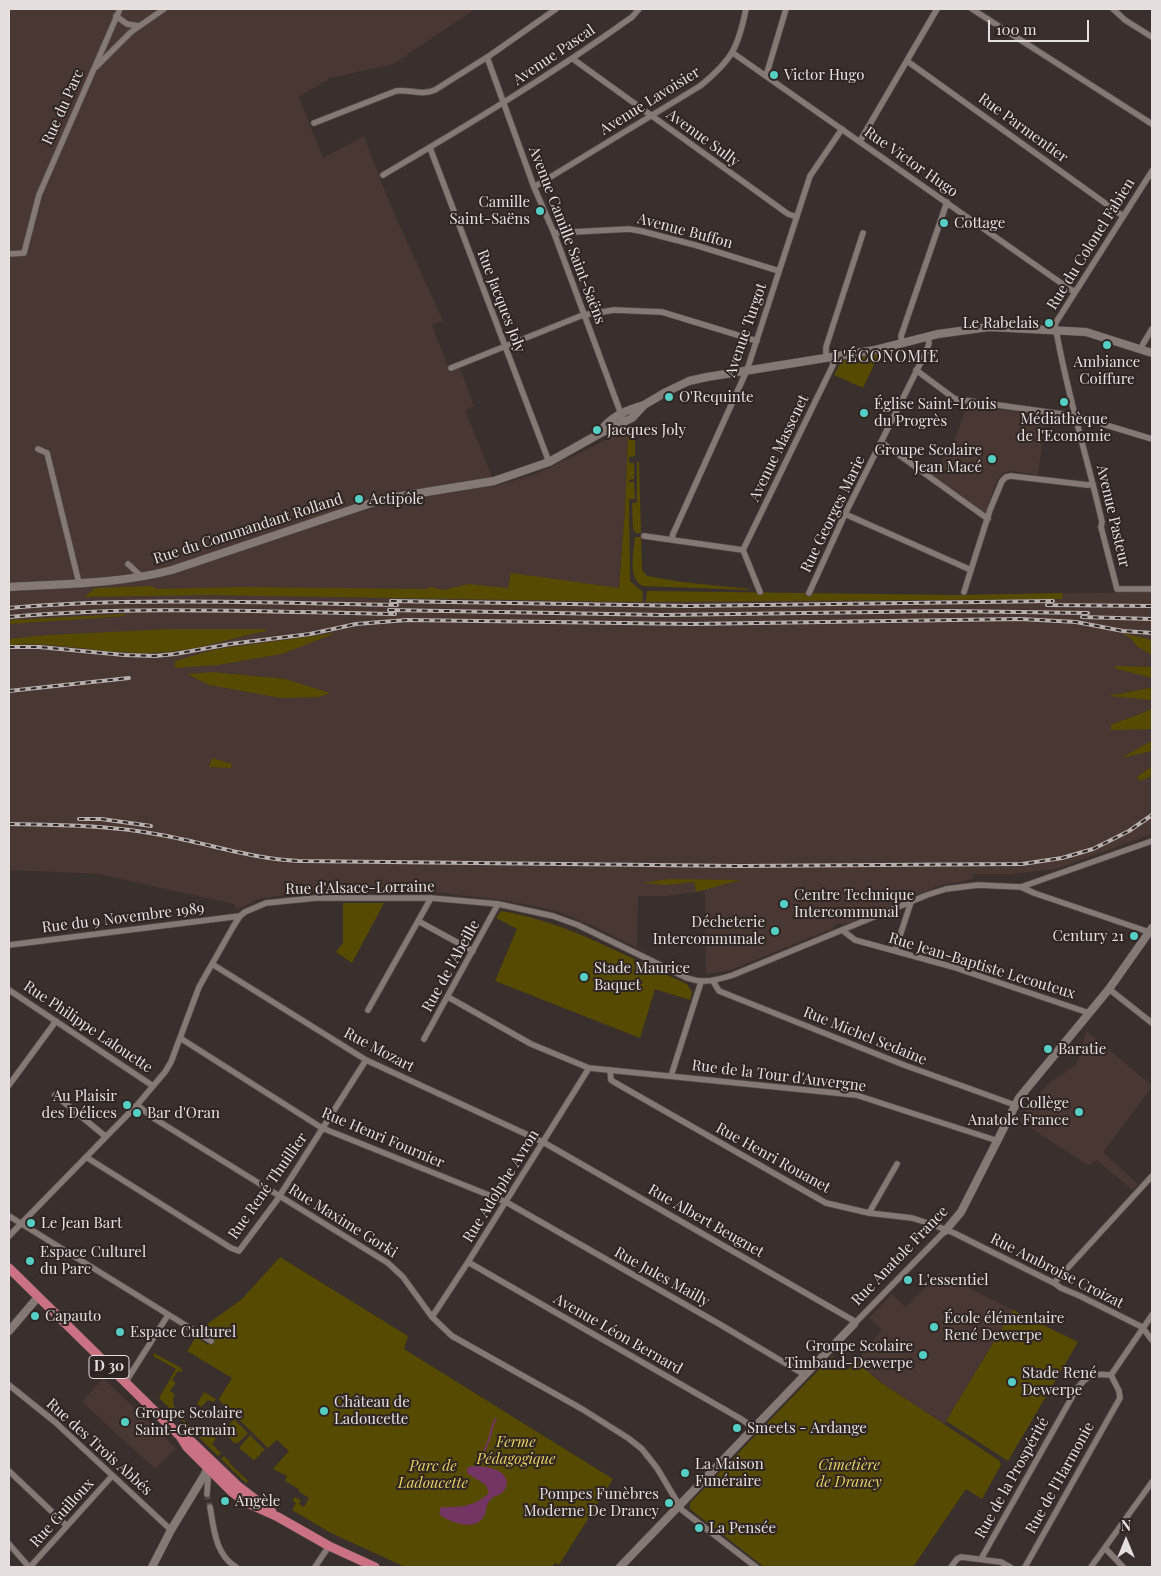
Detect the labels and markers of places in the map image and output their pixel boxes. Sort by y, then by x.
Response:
place label: Victor Hugo [784,66,865,84]
marker: Victor Hugo [768,69,780,81]
place label: Camille Saint-Saëns [449,193,530,228]
marker: Camille Saint-Saëns [534,205,546,217]
place label: Cottage [954,214,1005,232]
marker: Cottage [938,217,950,229]
place label: Le Rabelais [963,314,1039,332]
marker: Le Rabelais [1043,317,1055,329]
marker: Ambiance Coiffure [1101,339,1113,351]
place label: Ambiance Coiffure [1074,353,1140,388]
place label: O'Requinte [679,388,754,406]
marker: O'Requinte [663,391,675,403]
place label: Église Saint-Louis du Progrès [874,395,996,430]
marker: Médiathèque de l'Economie [1058,396,1070,408]
marker: Église Saint-Louis du Progrès [858,407,870,419]
place label: Médiathèque de l'Economie [1017,410,1111,445]
place label: Jacques Joly [607,421,686,439]
marker: Jacques Joly [591,424,603,436]
place label: Groupe Scolaire Jean Macé [875,441,982,476]
marker: Groupe Scolaire Jean Macé [986,453,998,465]
place label: Actipôle [369,490,424,508]
marker: Actipôle [353,493,365,505]
place label: Centre Technique Intercommunal [794,886,914,921]
marker: Centre Technique Intercommunal [778,898,790,910]
place label: Décheterie Intercommunale [653,913,765,948]
marker: Décheterie Intercommunale [769,925,781,937]
place label: Century 21 [1052,927,1124,945]
marker: Century 21 [1128,930,1140,942]
place label: Stade Maurice Baquet [594,959,690,994]
marker: Stade Maurice Baquet [578,971,590,983]
place label: Baratie [1058,1040,1106,1058]
marker: Baratie [1042,1043,1054,1055]
place label: Au Plaisir des Délices [42,1087,117,1122]
place label: Collège Anatole France [968,1094,1069,1129]
marker: Au Plaisir des Délices [121,1099,133,1111]
place label: Bar d'Oran [147,1104,220,1122]
marker: Collège Anatole France [1073,1106,1085,1118]
marker: Bar d'Oran [131,1107,143,1119]
place label: Le Jean Bart [41,1214,122,1232]
marker: Le Jean Bart [25,1217,37,1229]
place label: Espace Culturel du Parc [40,1243,146,1278]
marker: Espace Culturel du Parc [24,1255,36,1267]
place label: L'essentiel [918,1271,989,1289]
marker: L'essentiel [902,1274,914,1286]
place label: Capauto [45,1307,101,1325]
place label: École élémentaire René Dewerpe [944,1309,1064,1344]
marker: Capauto [29,1310,41,1322]
marker: École élémentaire René Dewerpe [928,1321,940,1333]
place label: Espace Culturel [130,1323,236,1341]
marker: Espace Culturel [114,1326,126,1338]
place label: Groupe Scolaire Timbaud-Dewerpe [785,1337,913,1372]
marker: Groupe Scolaire Timbaud-Dewerpe [917,1349,929,1361]
place label: Stade René Dewerpe [1022,1364,1097,1399]
marker: Stade René Dewerpe [1006,1376,1018,1388]
place label: Château de Ladoucette [334,1393,410,1428]
place label: Groupe Scolaire Saint-Germain [135,1404,242,1439]
marker: Château de Ladoucette [318,1405,330,1417]
marker: Groupe Scolaire Saint-Germain [119,1416,131,1428]
place label: Smeets - Ardange [747,1419,867,1437]
marker: Smeets - Ardange [731,1422,743,1434]
place label: La Maison Funéraire [695,1455,764,1490]
marker: La Maison Funéraire [679,1467,691,1479]
place label: Pompes Funèbres Moderne De Drancy [524,1485,659,1520]
place label: Angèle [235,1492,280,1510]
marker: Angèle [219,1495,231,1507]
marker: Pompes Funèbres Moderne De Drancy [663,1497,675,1509]
place label: La Pensée [709,1519,776,1537]
marker: La Pensée [693,1522,705,1534]

